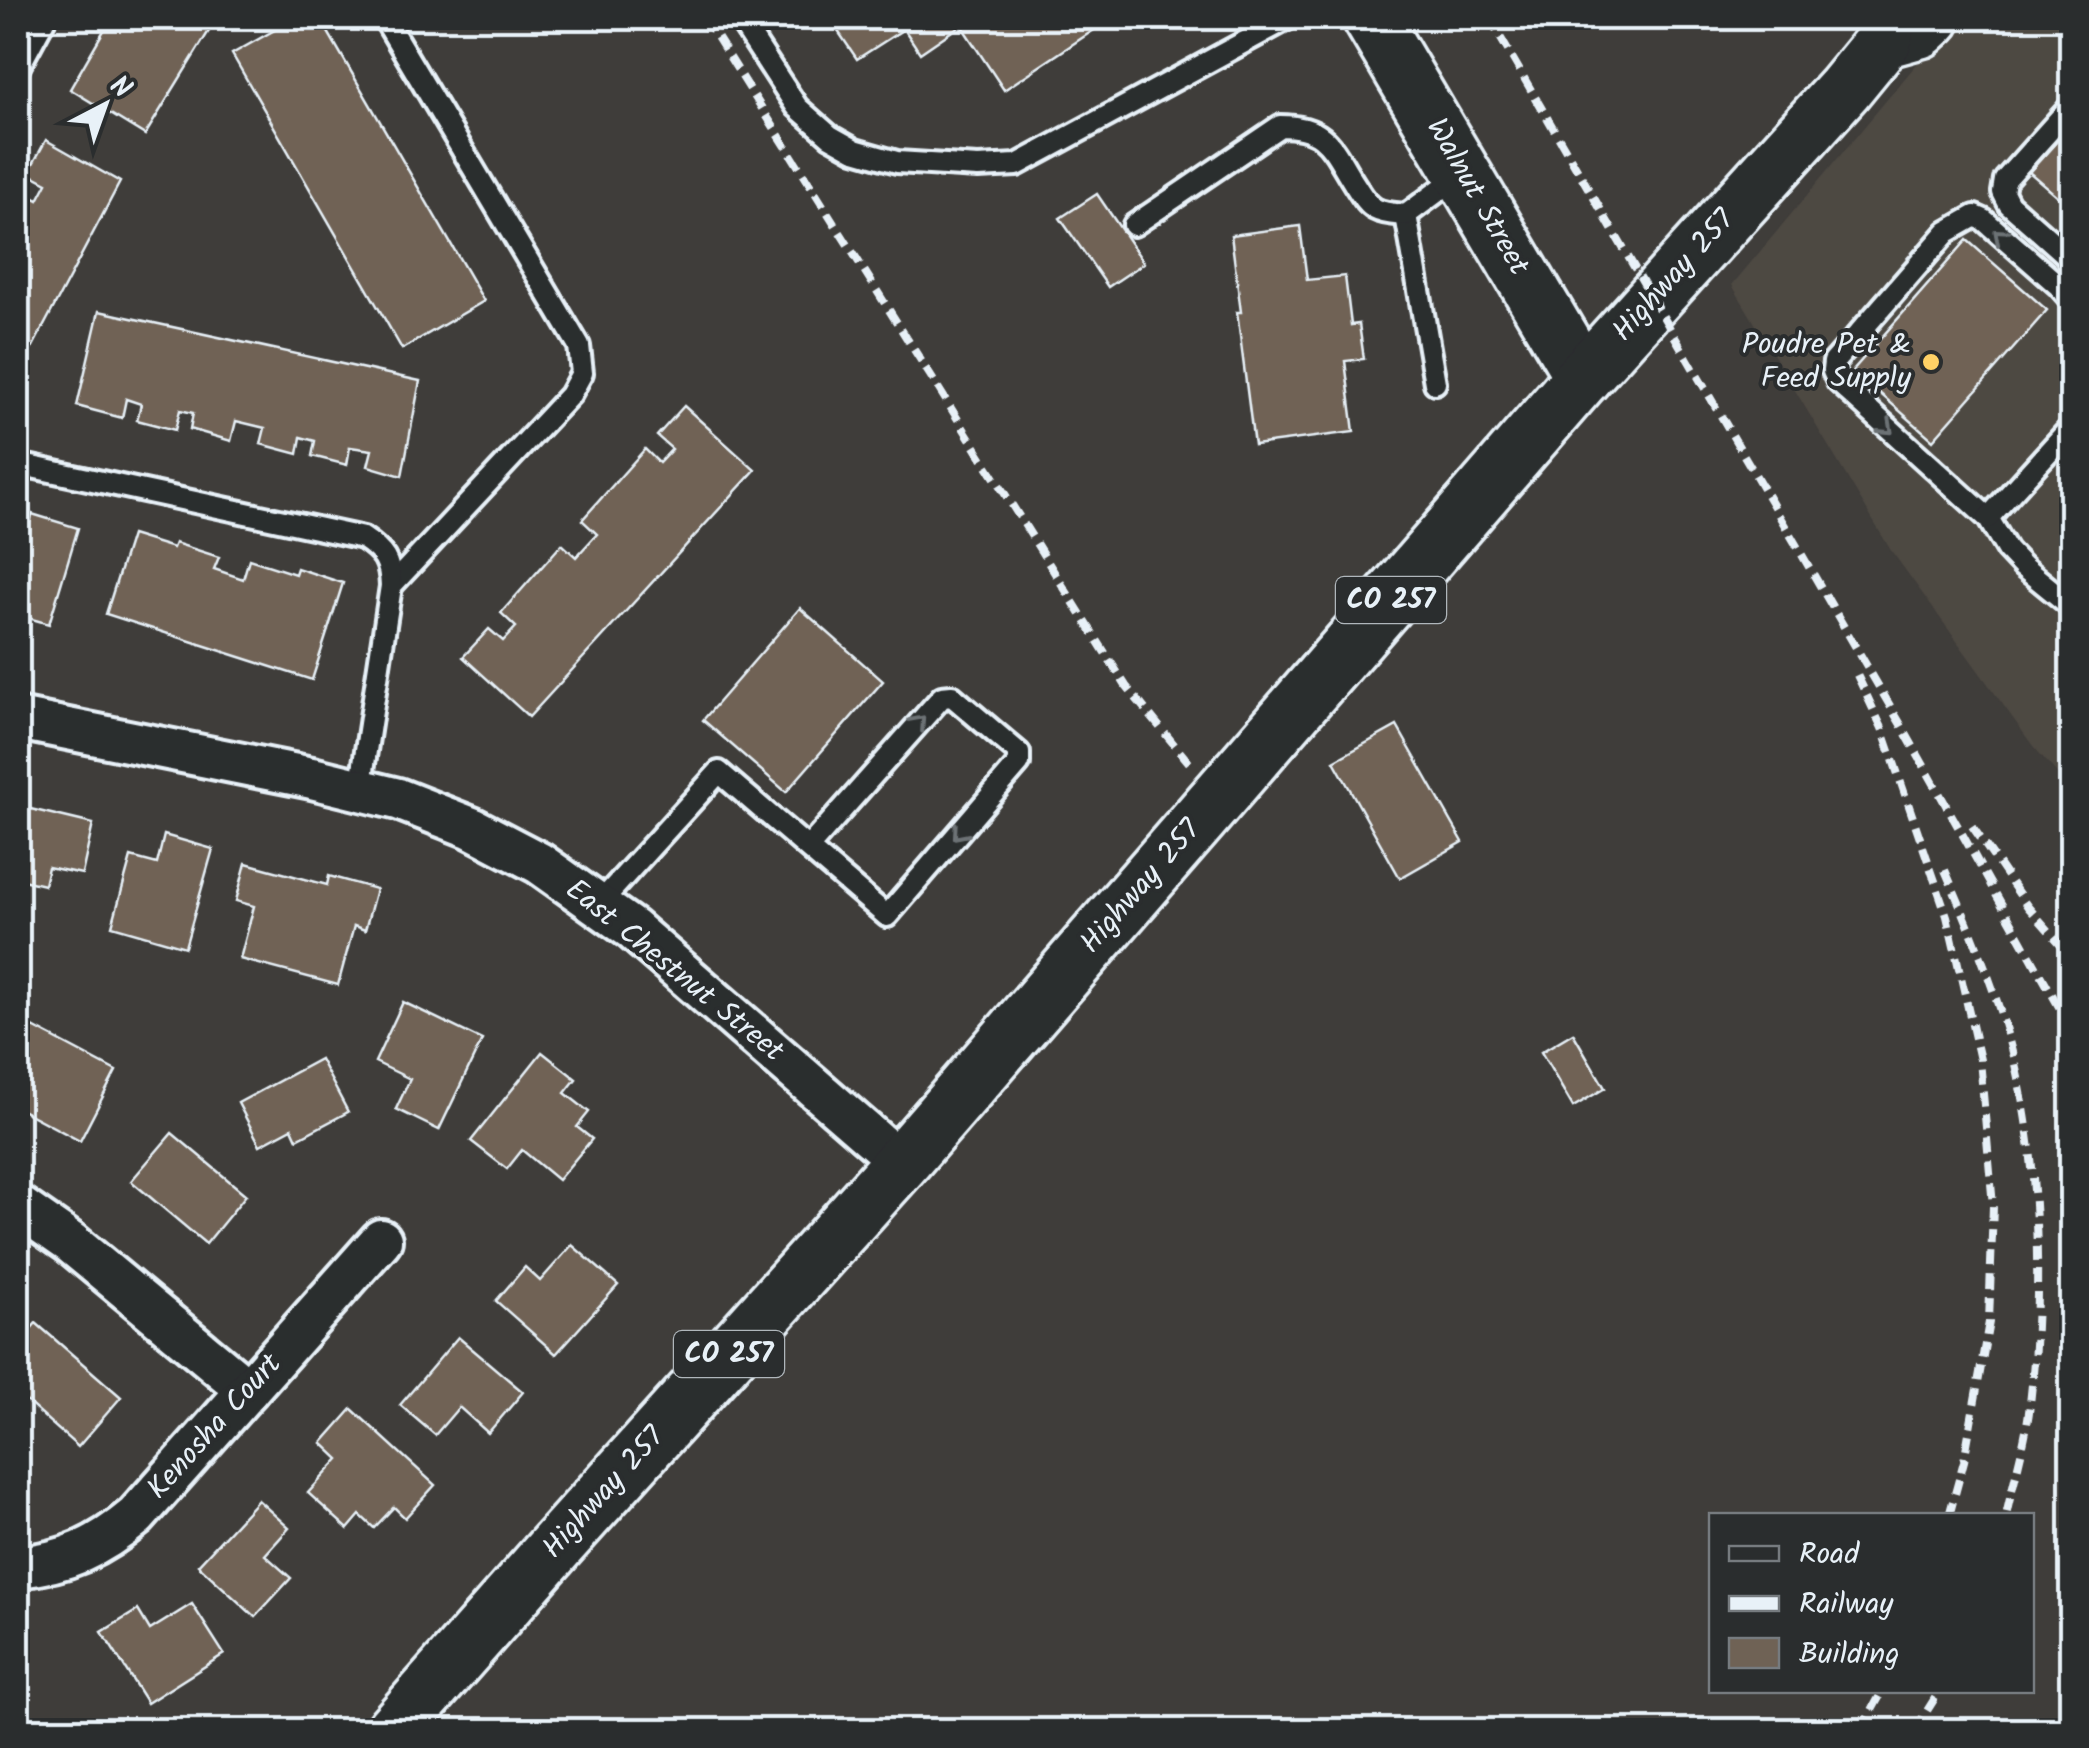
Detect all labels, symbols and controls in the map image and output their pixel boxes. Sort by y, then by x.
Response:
north arrow [55,55,155,155]
text: N [98,65,141,111]
street label: Walnut Street [1412,109,1542,285]
street label: Highway 257 [1601,198,1748,353]
one-way arrow [1994,228,2012,246]
place label: Poudre Pet & Feed Supply [1742,321,1912,403]
marker: Poudre Pet & Feed Supply [1920,351,1942,373]
one-way arrow [1875,416,1894,434]
road number: CO 257 [1336,577,1446,623]
one-way arrow [907,716,925,734]
street label: Highway 257 [1069,808,1214,965]
one-way arrow [952,821,970,839]
street label: East Chestnut Street [554,867,794,1075]
road number: CO 257 [674,1331,784,1377]
street label: Kenosha Court [136,1343,294,1511]
street label: Highway 257 [531,1415,678,1570]
legend [1709,1513,2034,1693]
text: Road [1799,1531,1860,1579]
text: Railway [1799,1581,1894,1629]
text: Building [1799,1631,1899,1679]

